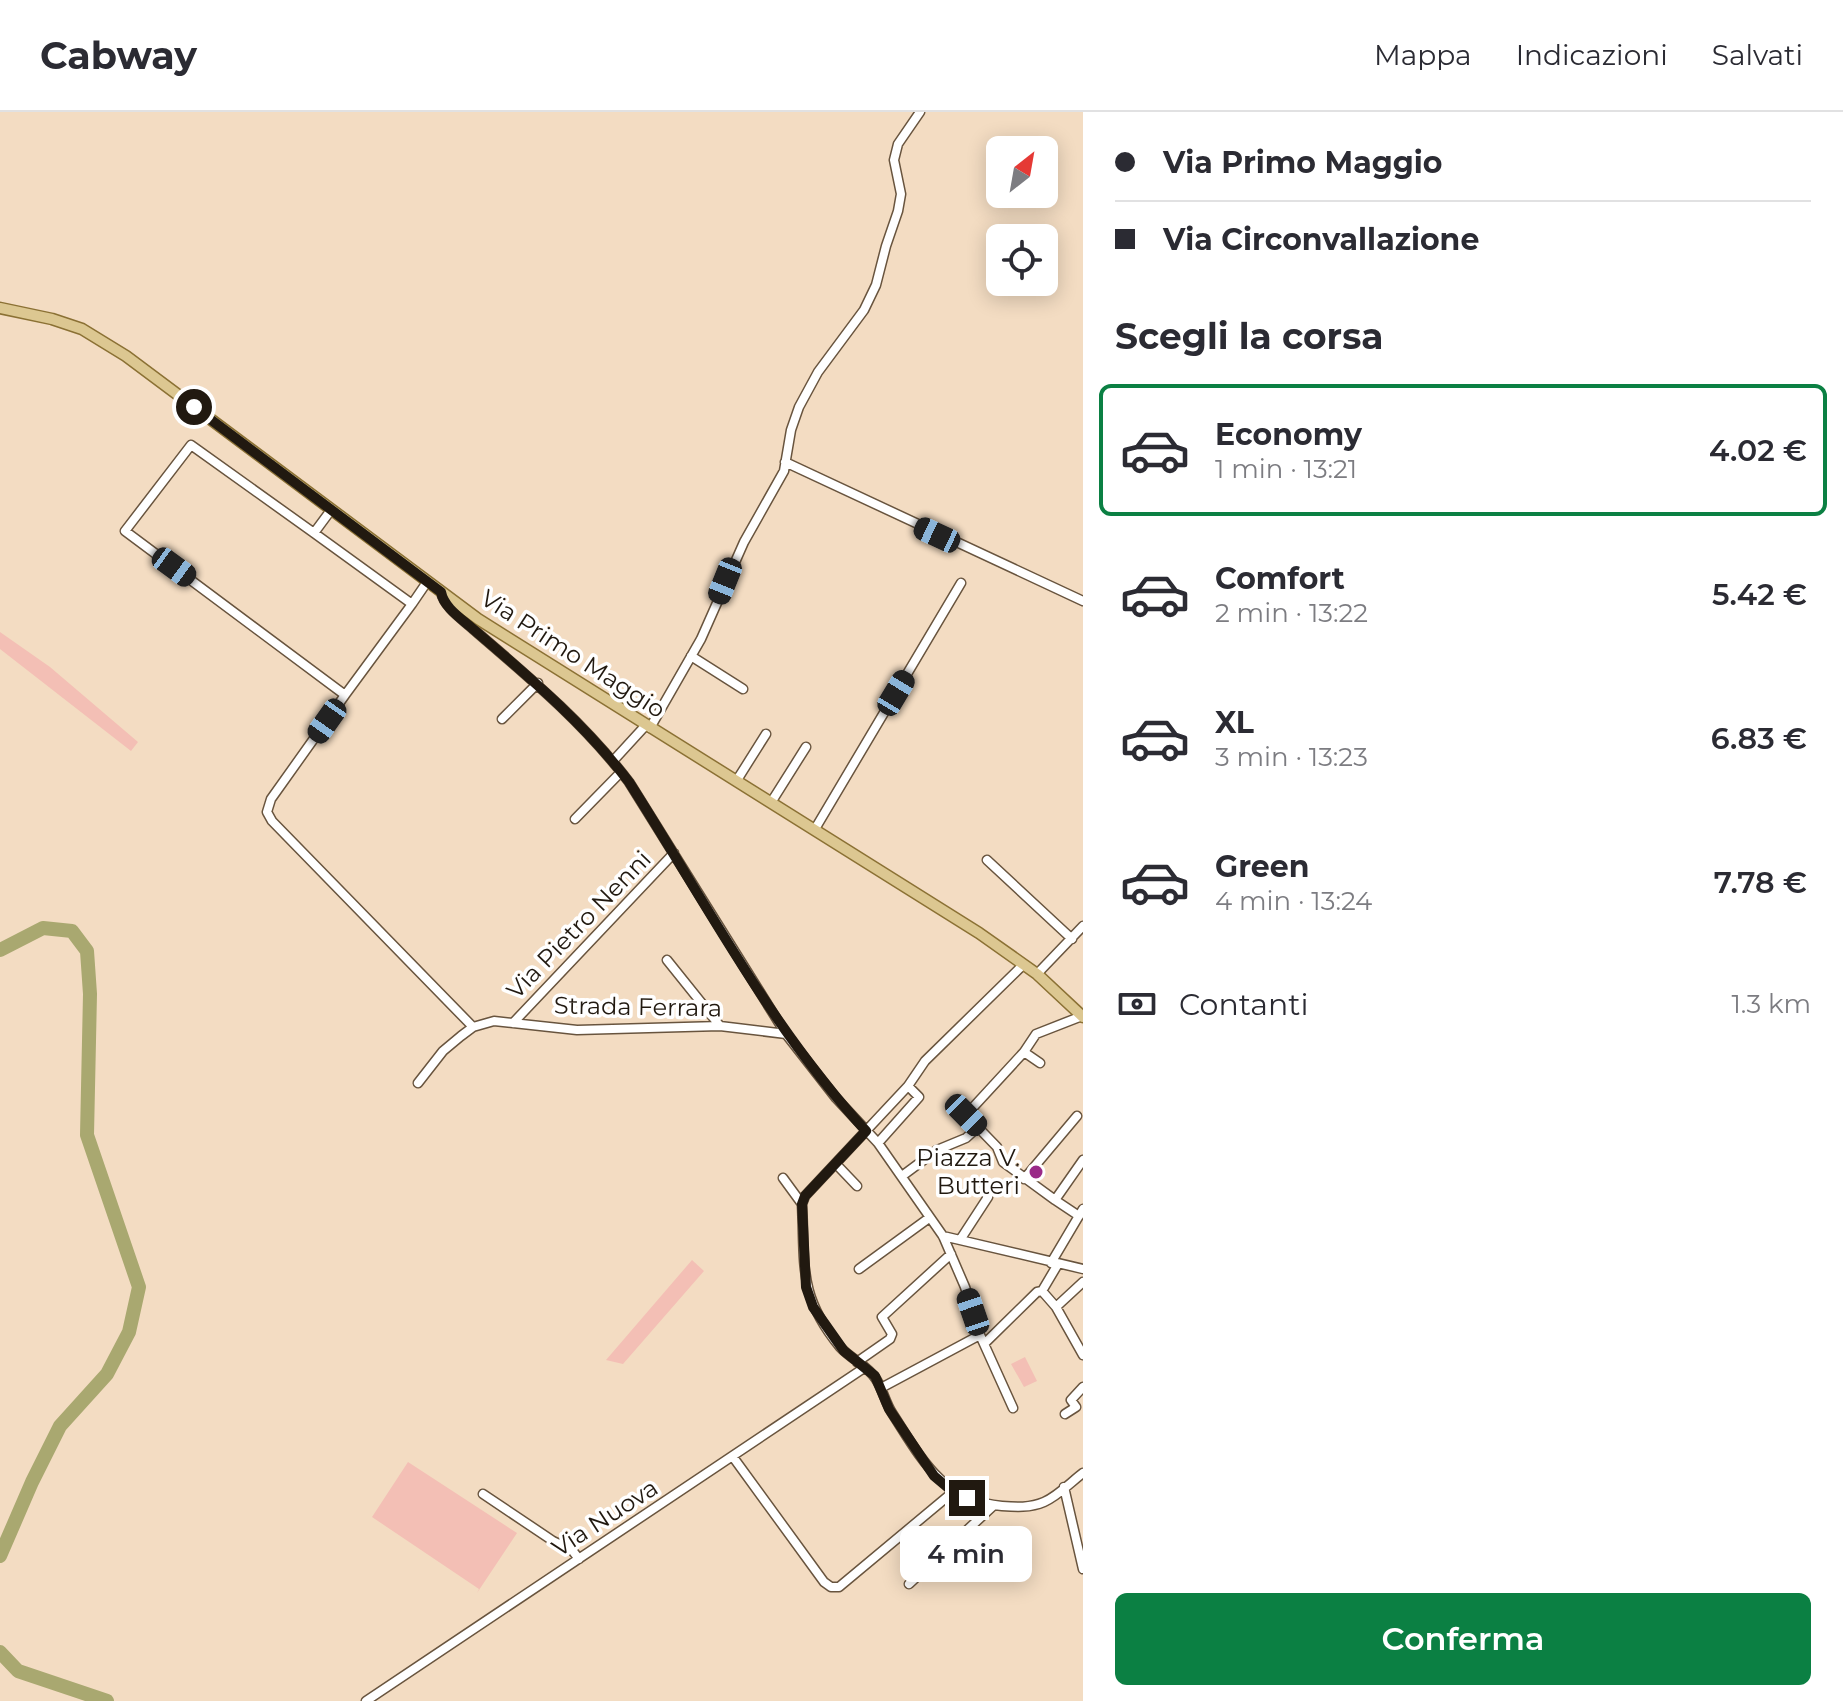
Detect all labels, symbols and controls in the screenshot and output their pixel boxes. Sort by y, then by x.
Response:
text: Cabway [40,32,197,79]
text: Mappa [1374,38,1472,72]
text: Indicazioni [1516,38,1668,72]
text: Salvati [1712,38,1803,72]
north arrow [986,136,1058,208]
map controls [986,136,1058,296]
text: Via Primo Maggio [1163,144,1442,181]
text: Via Circonvallazione [1163,221,1479,258]
button: locate [986,224,1058,296]
text: Scegli la corsa [1115,314,1383,358]
route start [176,389,212,425]
icon: car [1119,414,1191,486]
text: Economy [1215,416,1362,453]
text: 4.02 € [1709,432,1807,469]
text: 1 min · 13:21 [1215,453,1357,485]
car [910,514,964,556]
car [148,543,200,591]
car [705,554,745,608]
icon: car [1119,558,1191,630]
text: Comfort [1215,560,1345,597]
text: 5.42 € [1712,576,1807,613]
street label: Via Primo Maggio [476,583,671,724]
text: 2 min · 13:22 [1215,597,1368,629]
car [873,666,919,720]
car [303,694,351,748]
icon: car [1119,702,1191,774]
text: XL [1215,704,1254,741]
text: 6.83 € [1711,720,1807,757]
text: 3 min · 13:23 [1215,741,1368,773]
street label: Via Pietro Nenni [501,845,657,1005]
icon: car [1119,846,1191,918]
text: Green [1215,848,1309,885]
text: 7.78 € [1714,864,1807,901]
text: 4 min · 13:24 [1215,885,1372,917]
icon: cash [1115,982,1159,1026]
text: Contanti [1179,986,1309,1023]
text: 1.3 km [1731,988,1811,1020]
street label: Strada Ferrara [554,991,722,1022]
car [941,1090,991,1140]
place label: Piazza V. Butteri [916,1143,1020,1200]
marker: Piazza V. Butteri [1027,1163,1045,1181]
car [954,1285,992,1339]
street label: Via Nuova [546,1473,663,1562]
route end [949,1480,985,1516]
callout: 4 min [901,1526,1033,1582]
text: 4 min [927,1538,1005,1570]
button: Conferma [1115,1593,1811,1685]

